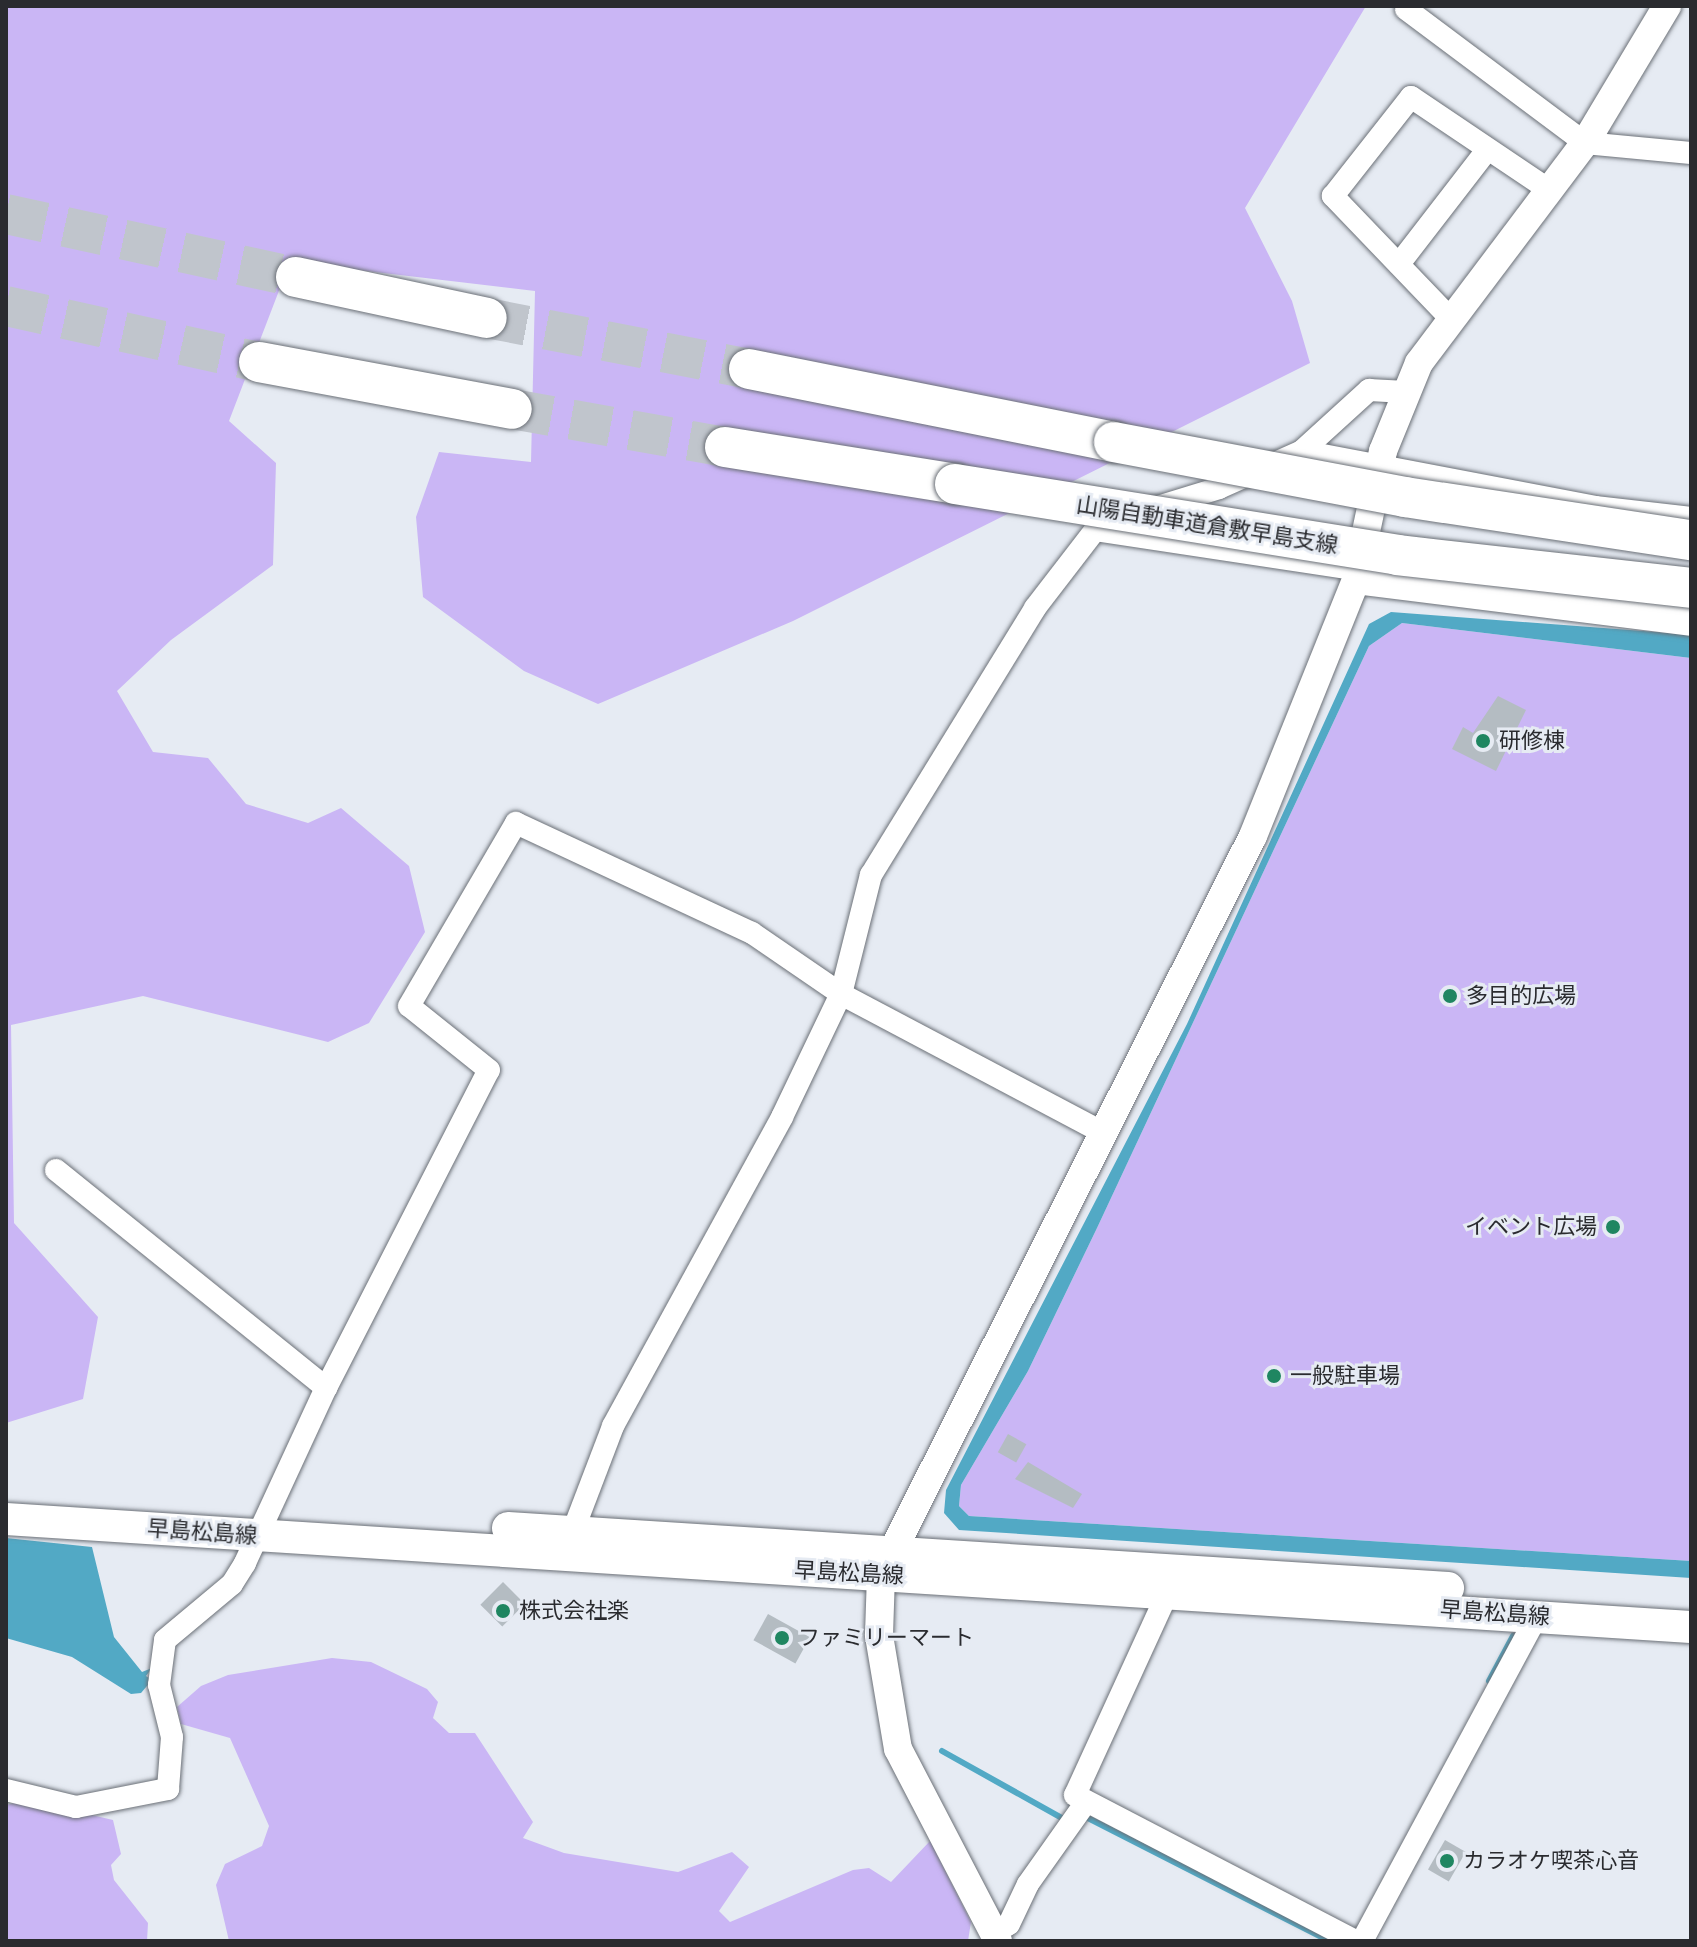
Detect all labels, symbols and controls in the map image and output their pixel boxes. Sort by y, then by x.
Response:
street label: 山陽自動車道倉敷早島支線 [1075,491,1339,559]
place label: 研修棟 [1499,728,1565,754]
marker: 研修棟 [1474,732,1492,750]
place label: 多目的広場 [1466,983,1576,1009]
marker: 多目的広場 [1441,987,1459,1005]
place label: イベント広場 [1465,1214,1597,1240]
marker: イベント広場 [1604,1218,1622,1236]
place label: 一般駐車場 [1290,1363,1400,1389]
marker: 一般駐車場 [1265,1367,1283,1385]
street label: 早島松島線 [146,1515,258,1549]
street label: 早島松島線 [793,1557,905,1589]
street label: 早島松島線 [1439,1596,1551,1630]
place label: 株式会社楽 [519,1598,629,1624]
marker: 株式会社楽 [494,1602,512,1620]
place label: ファミリーマート [798,1625,974,1651]
marker: ファミリーマート [773,1629,791,1647]
place label: カラオケ喫茶心音 [1463,1848,1639,1874]
marker: カラオケ喫茶心音 [1438,1852,1456,1870]

